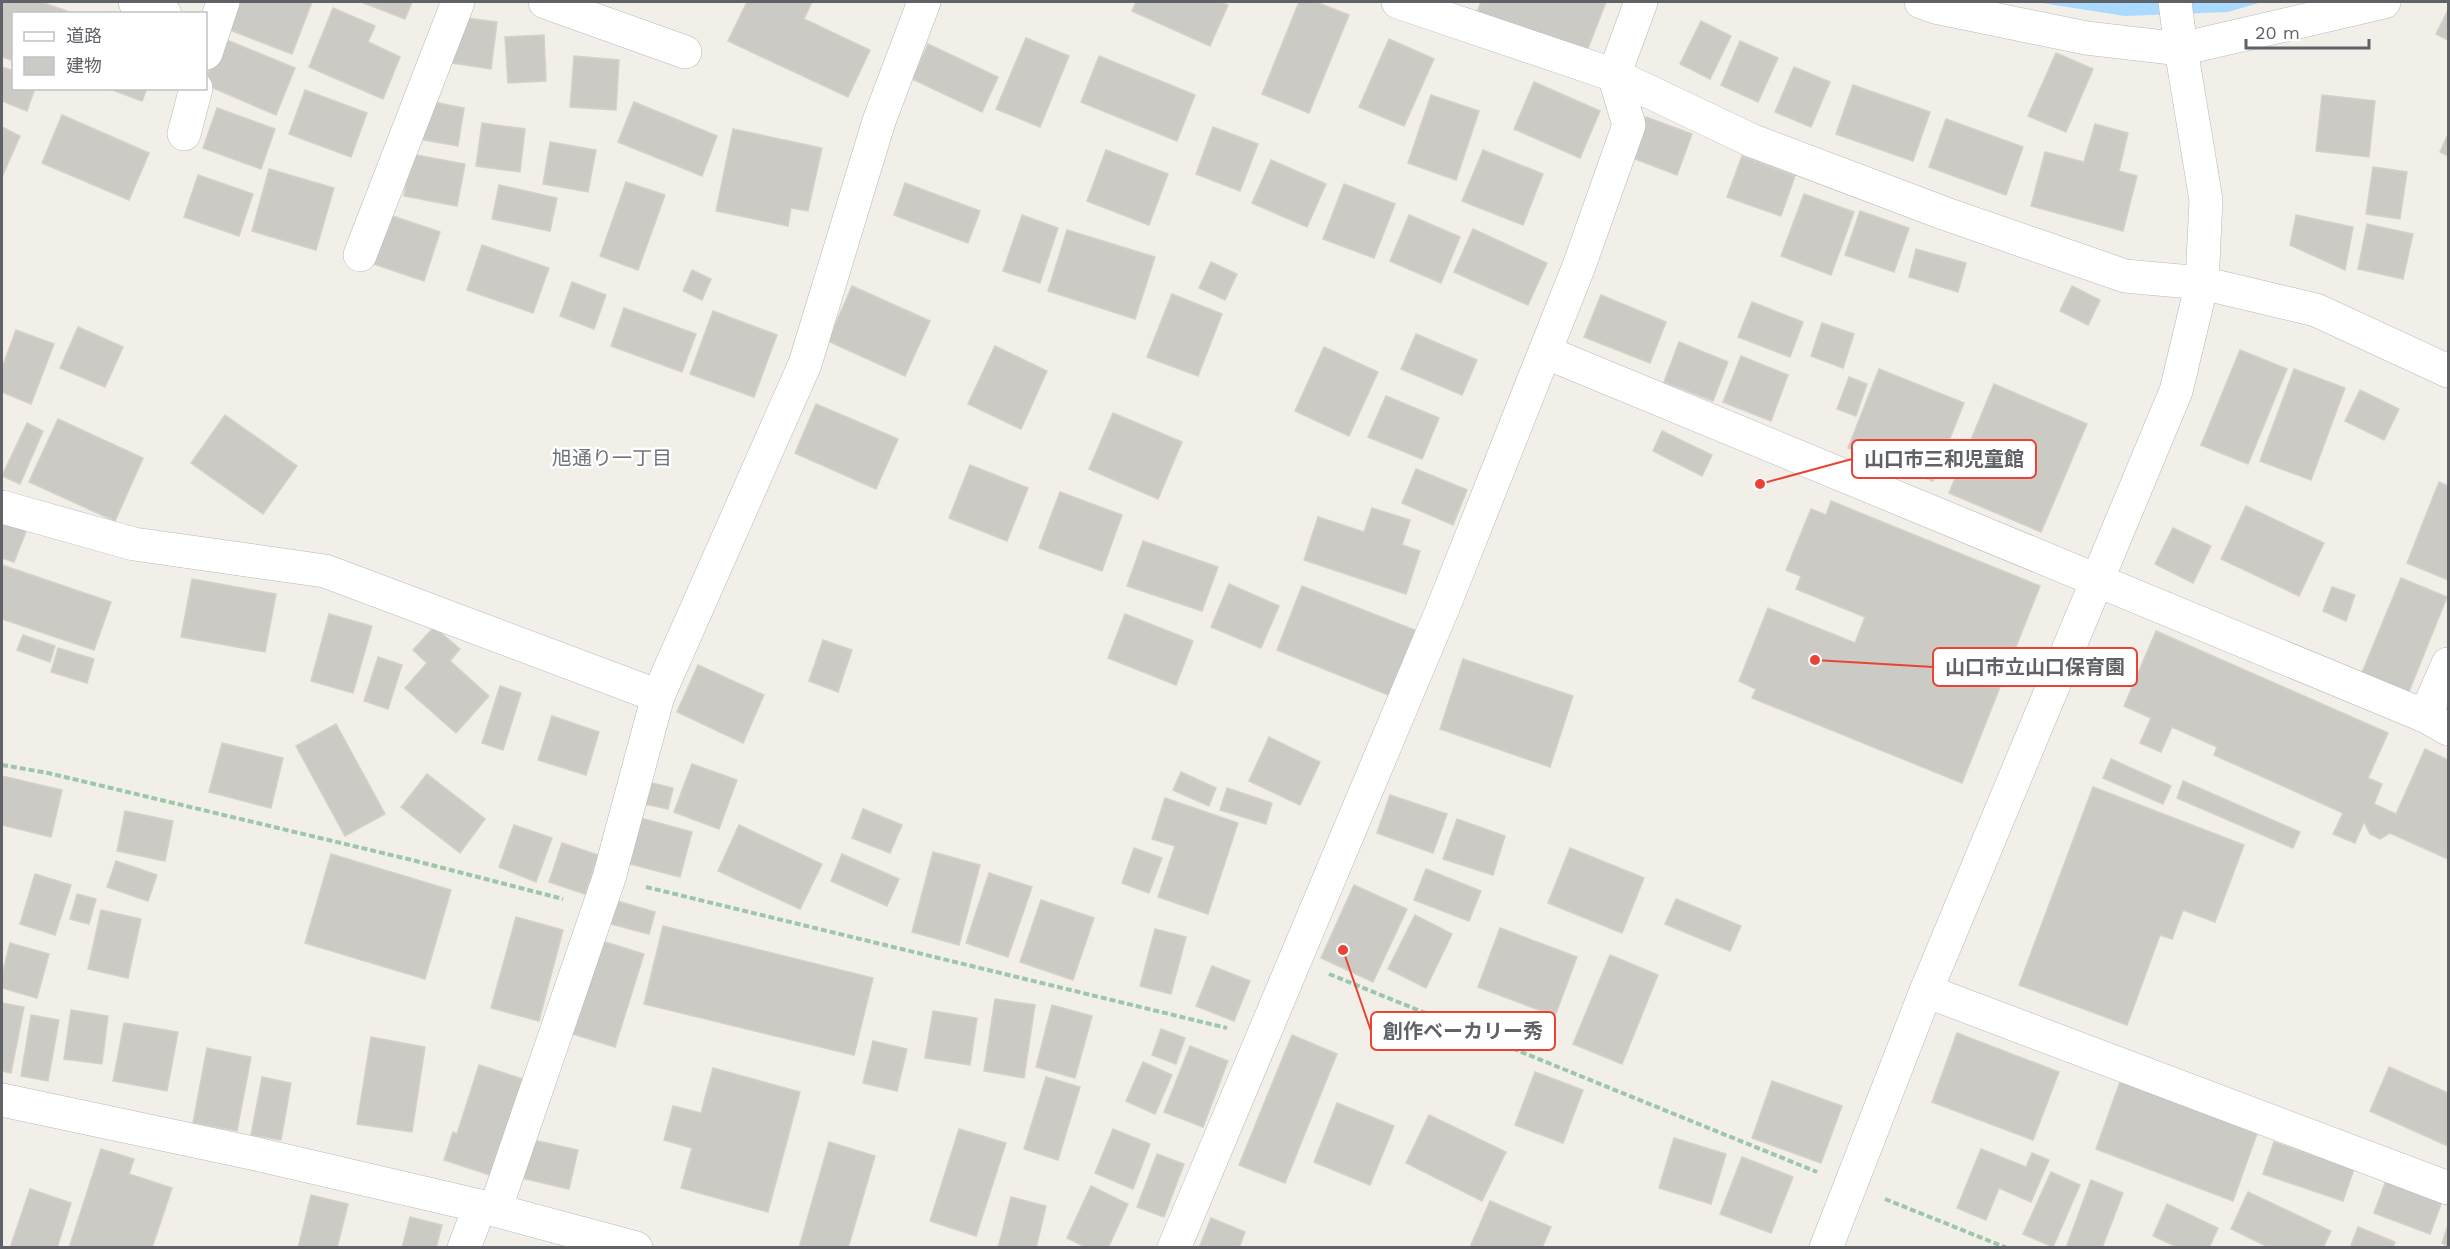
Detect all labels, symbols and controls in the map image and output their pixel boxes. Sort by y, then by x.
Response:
legend [12,12,207,90]
scale bar [2246,12,2369,50]
text: 20 m [2255,22,2300,43]
text: 道路 [66,25,102,46]
text: 建物 [66,55,102,76]
callout: 山口市三和児童館 [1852,440,2036,478]
district label: 旭通り一丁目 [552,446,672,470]
text: 山口市三和児童館 [1864,447,2024,471]
callout: 山口市立山口保育園 [1933,648,2137,686]
text: 山口市立山口保育園 [1945,655,2125,679]
callout: 創作ベーカリー秀 [1371,1012,1555,1050]
text: 創作ベーカリー秀 [1383,1019,1543,1043]

